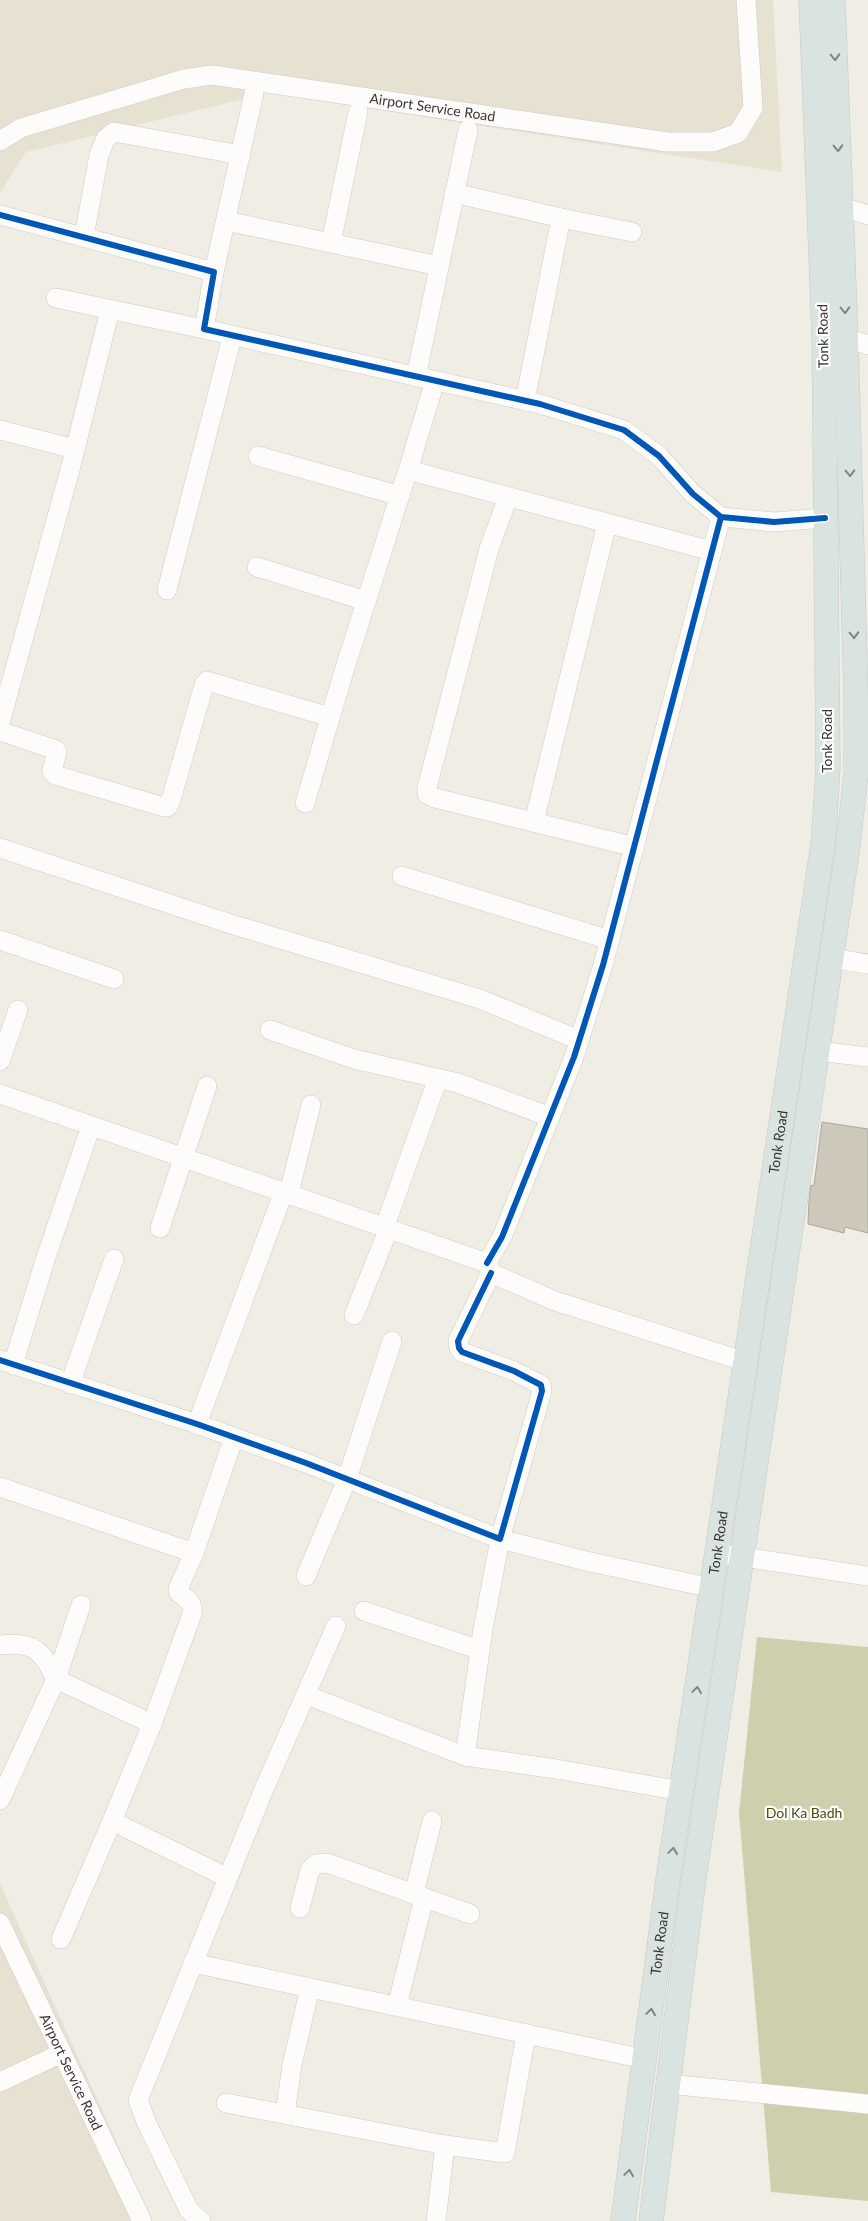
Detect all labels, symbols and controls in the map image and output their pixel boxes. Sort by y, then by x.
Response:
one-way arrow [830,54,840,62]
street label: Airport Service Road [369,89,496,125]
one-way arrow [833,144,844,152]
street label: Tonk Road [813,304,832,368]
one-way arrow [839,307,850,315]
one-way arrow [845,470,855,477]
one-way arrow [849,632,860,640]
street label: Tonk Road [818,709,835,773]
street label: Tonk Road [765,1109,791,1175]
street label: Tonk Road [705,1510,731,1576]
one-way arrow [691,1686,701,1694]
park label: Dol Ka Badh [766,1804,842,1821]
one-way arrow [667,1846,677,1855]
street label: Tonk Road [646,1910,672,1976]
one-way arrow [645,2007,655,2016]
street label: Airport Service Road [36,2011,106,2133]
one-way arrow [623,2168,634,2176]

